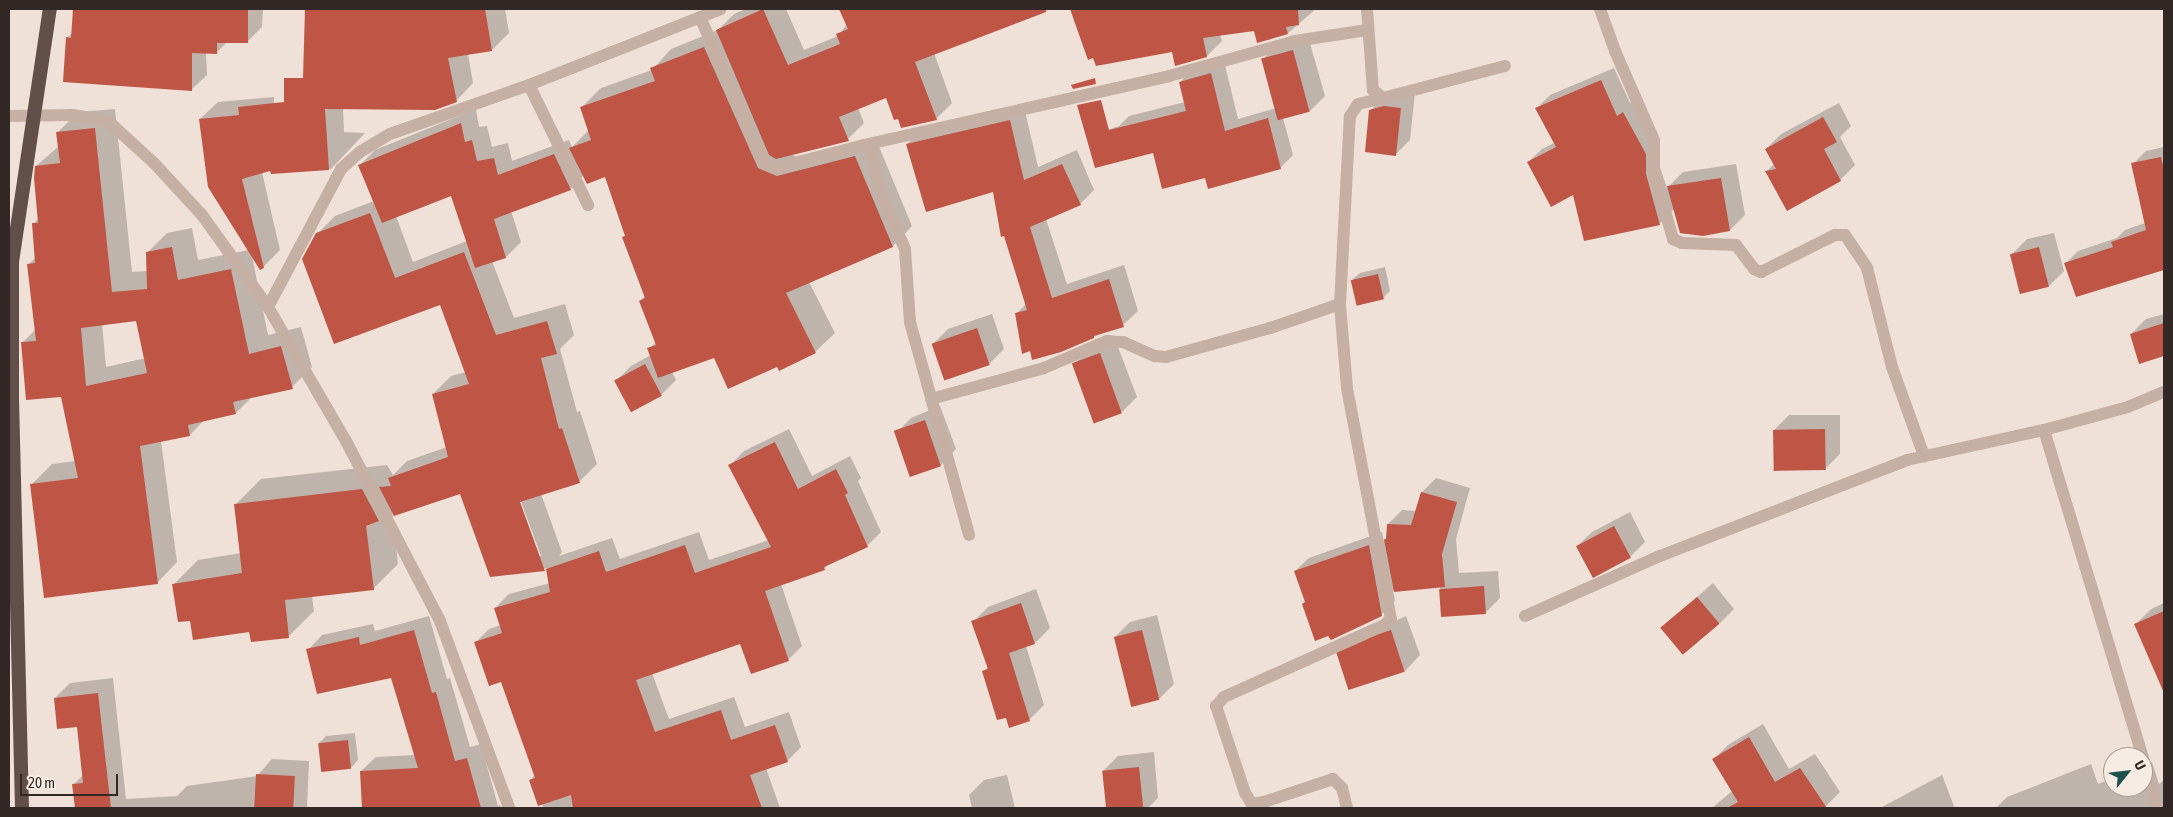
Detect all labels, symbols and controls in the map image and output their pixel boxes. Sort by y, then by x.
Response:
north arrow [2103,747,2153,797]
text: U [2131,758,2149,773]
scale bar [22,764,120,796]
text: 20 m [28,774,55,791]

